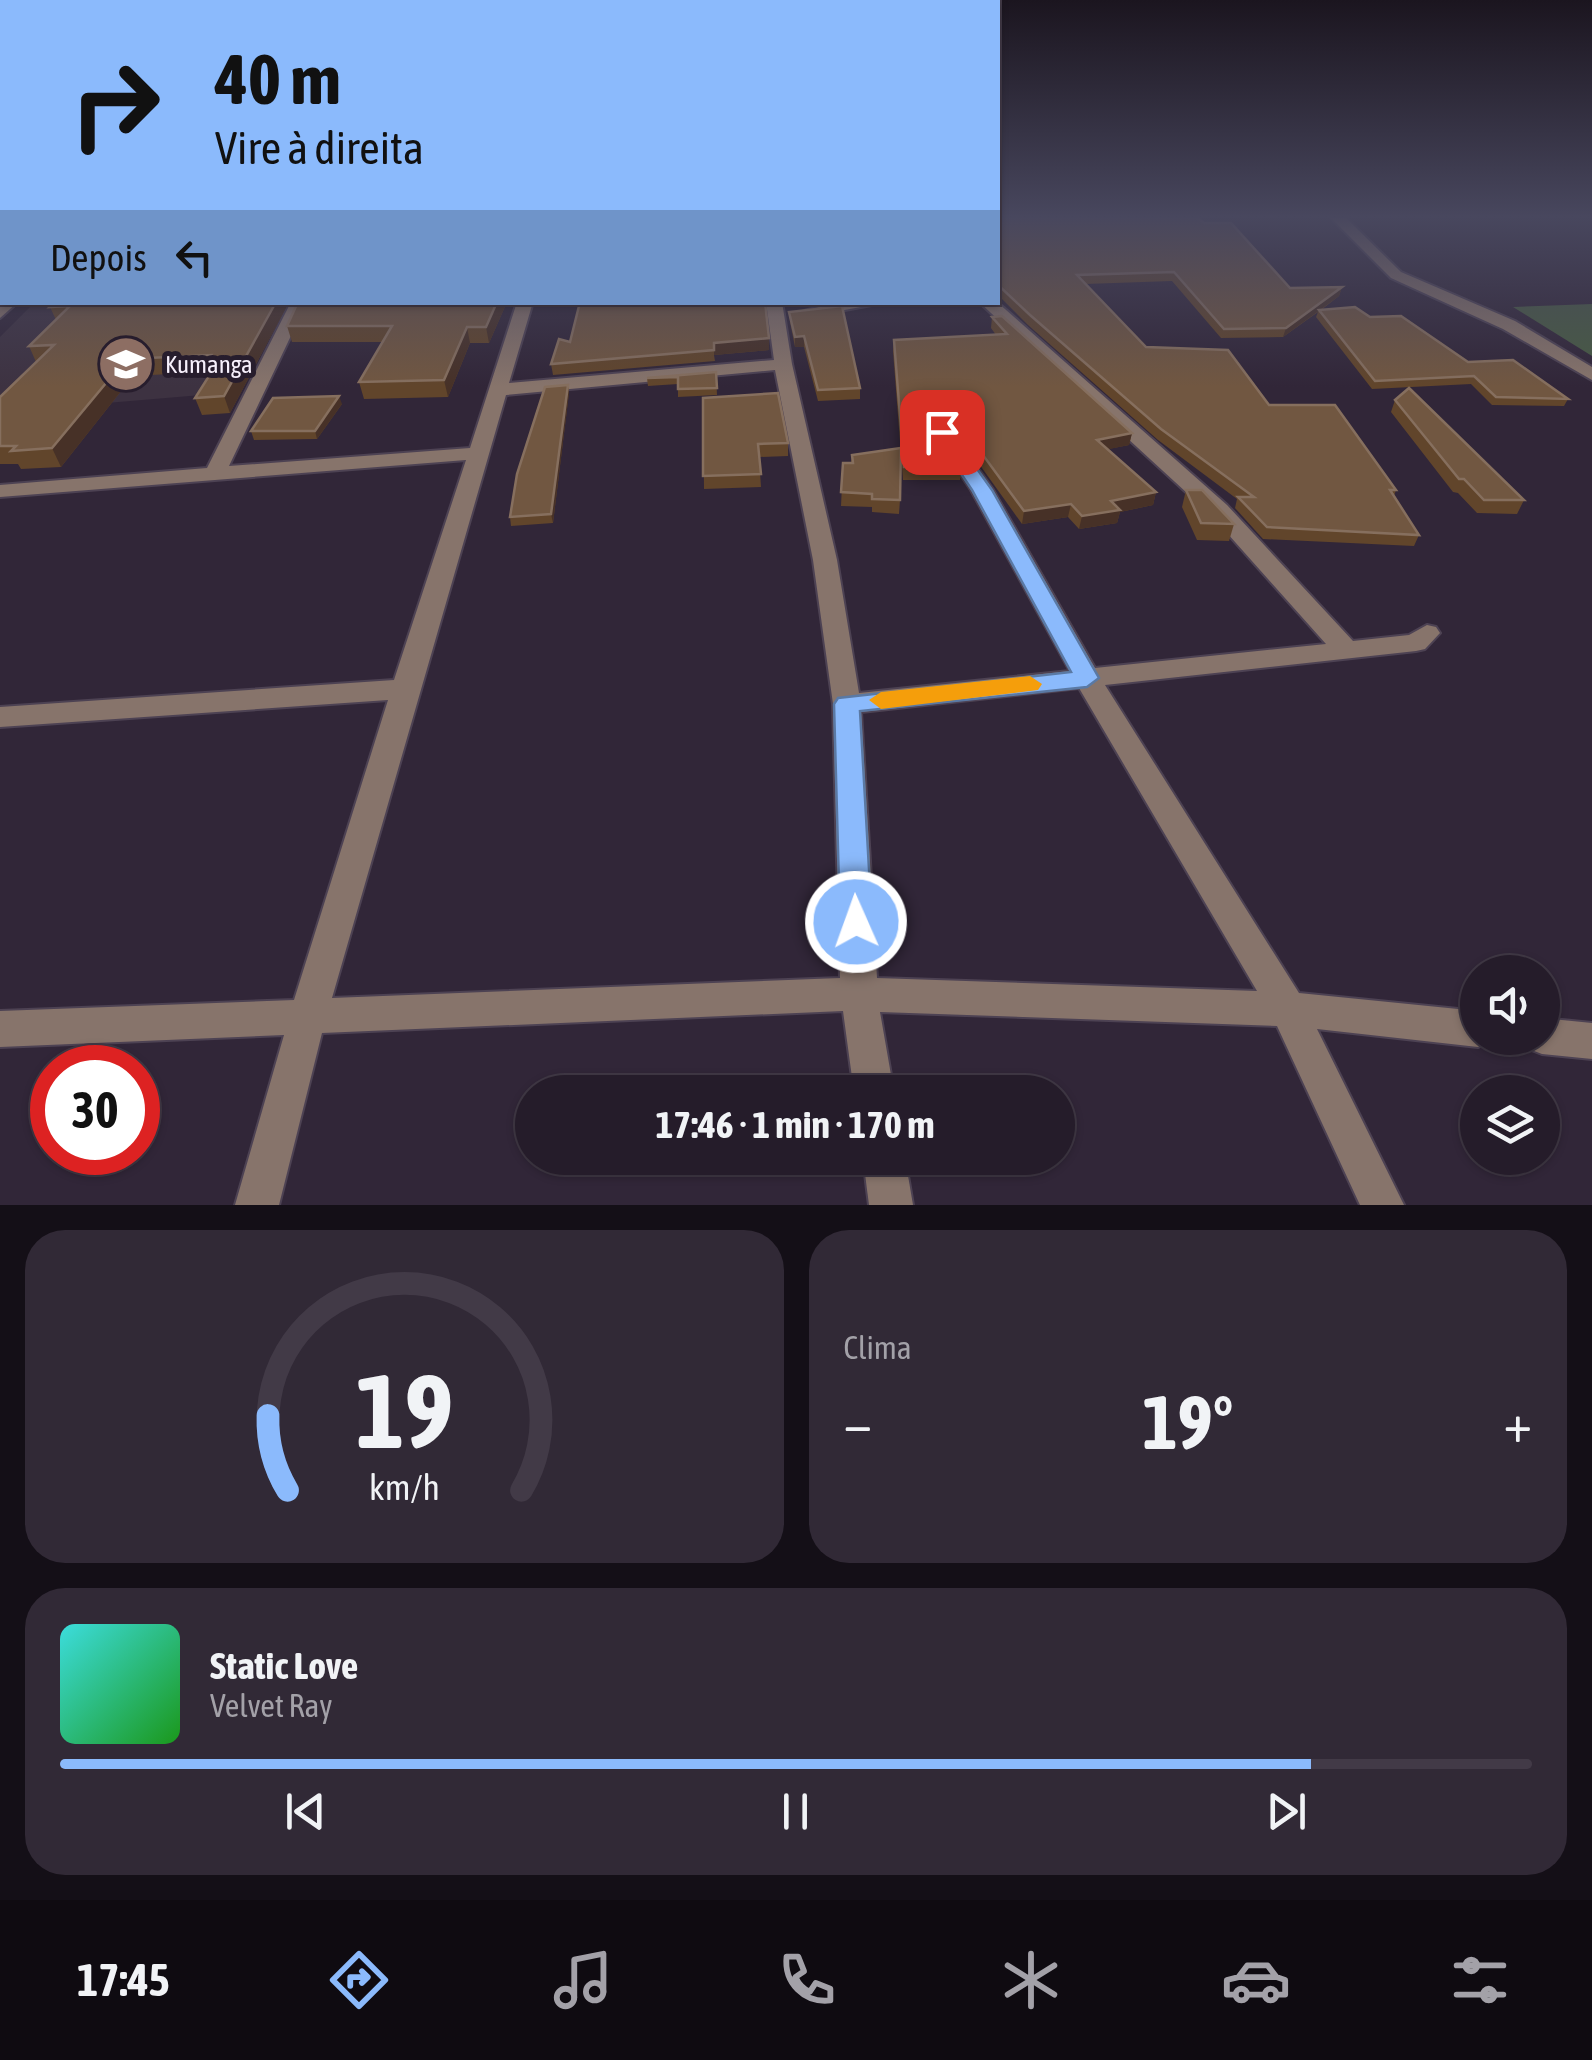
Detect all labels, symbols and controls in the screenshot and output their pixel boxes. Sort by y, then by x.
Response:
text: 40 m [215,39,341,119]
icon: right [50,40,180,170]
text: Vire à direita [215,122,424,174]
icon: left [167,230,222,285]
text: Depois [50,236,147,279]
school or university icon: Kumanga [96,334,156,394]
place label: Kumanga [165,350,253,378]
pin [900,390,985,475]
icon: arrive [915,405,970,460]
position arrow [804,870,908,974]
map controls [1460,955,1560,1175]
button: sound [1460,955,1560,1055]
speed limit sign: 30 [30,1045,160,1175]
button: layers [1460,1075,1560,1175]
text: 17:46 · 1 min · 170 m [655,1103,935,1146]
text: Clima [844,1329,912,1366]
text: 19 [355,1351,453,1470]
text: 19° [1142,1379,1233,1465]
text: − [844,1391,872,1454]
text: + [1503,1391,1532,1454]
text: km/h [369,1467,440,1508]
text: Static Love [210,1644,358,1687]
text: Velvet Ray [210,1687,332,1724]
icon: previous [278,1784,333,1839]
icon: pause [768,1784,823,1839]
icon: next [1259,1784,1314,1839]
icon: directions [324,1945,394,2015]
icon: music [548,1945,618,2015]
icon: phone [772,1945,842,2015]
icon: climate [996,1945,1066,2015]
icon: car [1221,1945,1291,2015]
icon: filters [1445,1945,1515,2015]
text: 17:45 [77,1954,170,2006]

